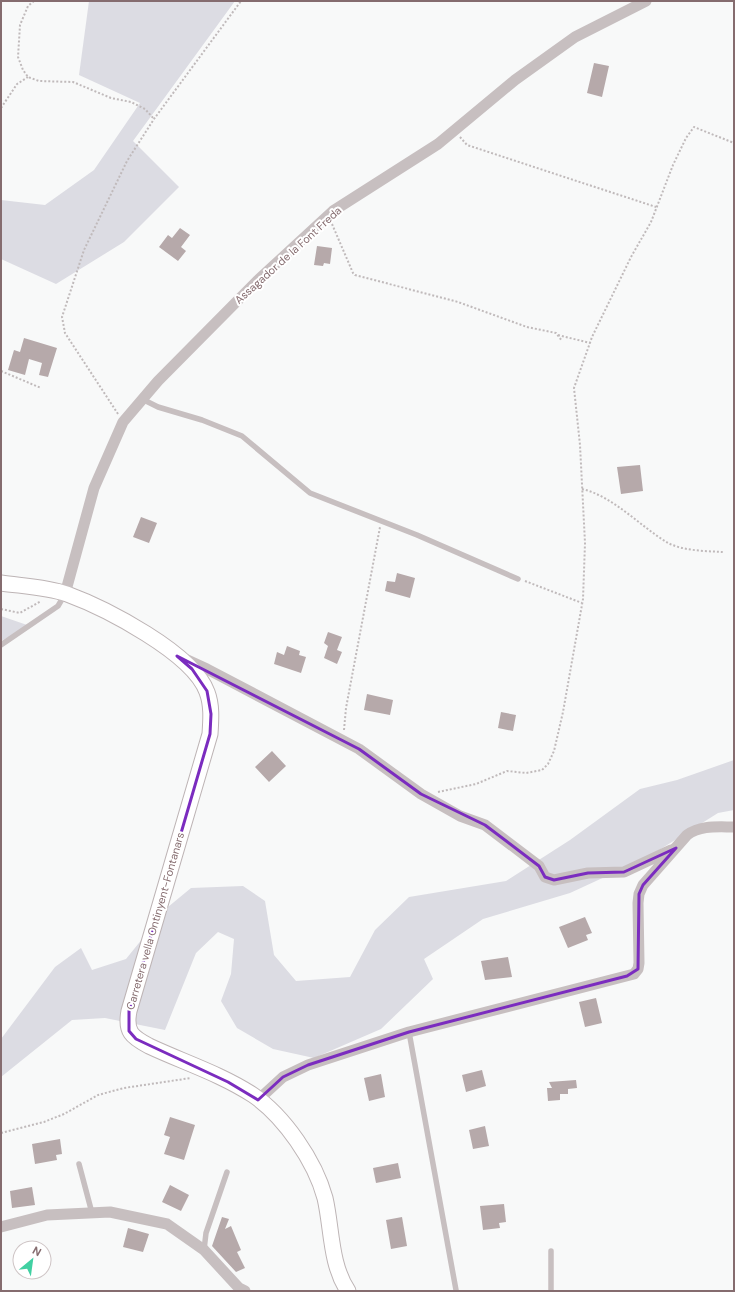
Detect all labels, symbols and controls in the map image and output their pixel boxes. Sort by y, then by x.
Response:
street label: Assagador de la Font Freda [232,203,344,307]
street label: Carretera vella Ontinyent-Fontanars [123,831,187,1011]
north arrow [12,1240,52,1280]
text: N [30,1243,44,1259]

